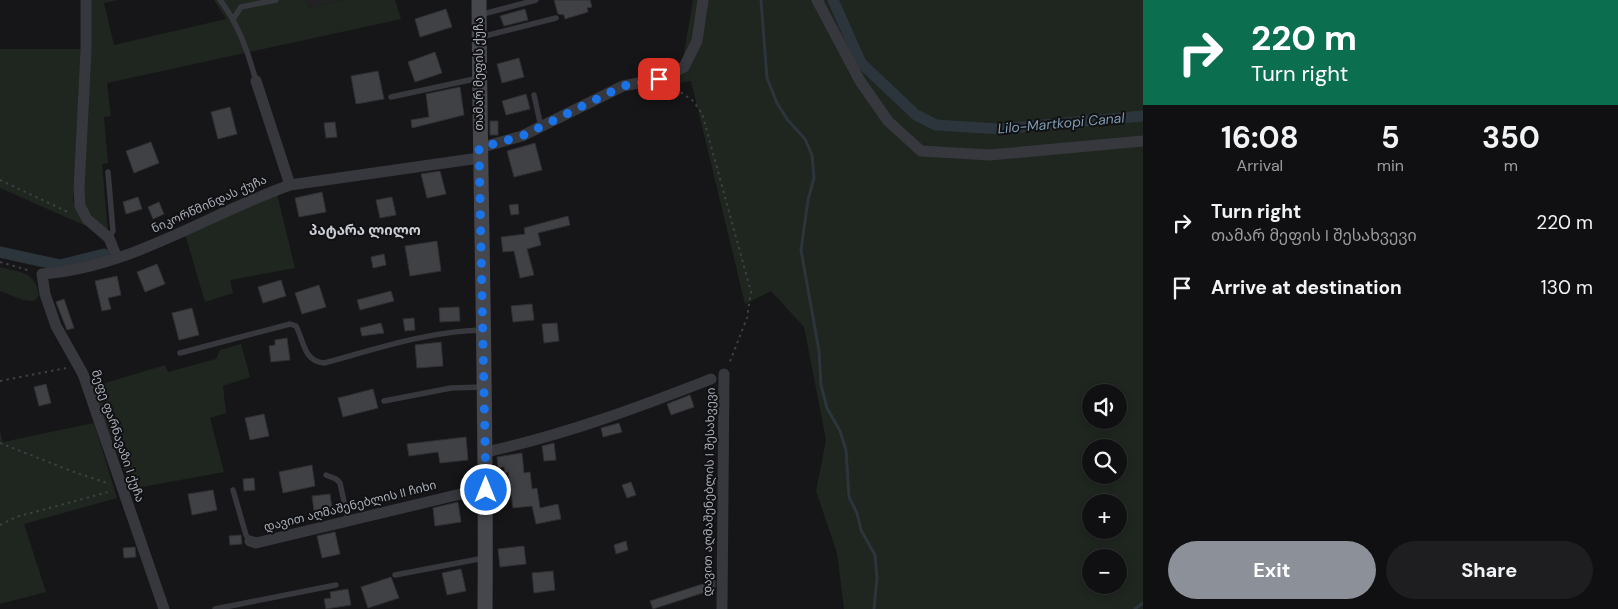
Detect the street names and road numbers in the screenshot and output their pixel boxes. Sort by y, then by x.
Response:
street label: თამარ მეფის ქუჩა [471,17,487,131]
street label: ნიკორწმინდას ქუჩა [149,171,269,237]
street label: მეფე ფარნავაზი I ქუჩა [88,368,148,504]
street label: დავით აღმაშენებლის I შესახვევი [699,387,719,597]
street label: დავით აღმაშენებლის II ჩიხი [262,477,438,535]

